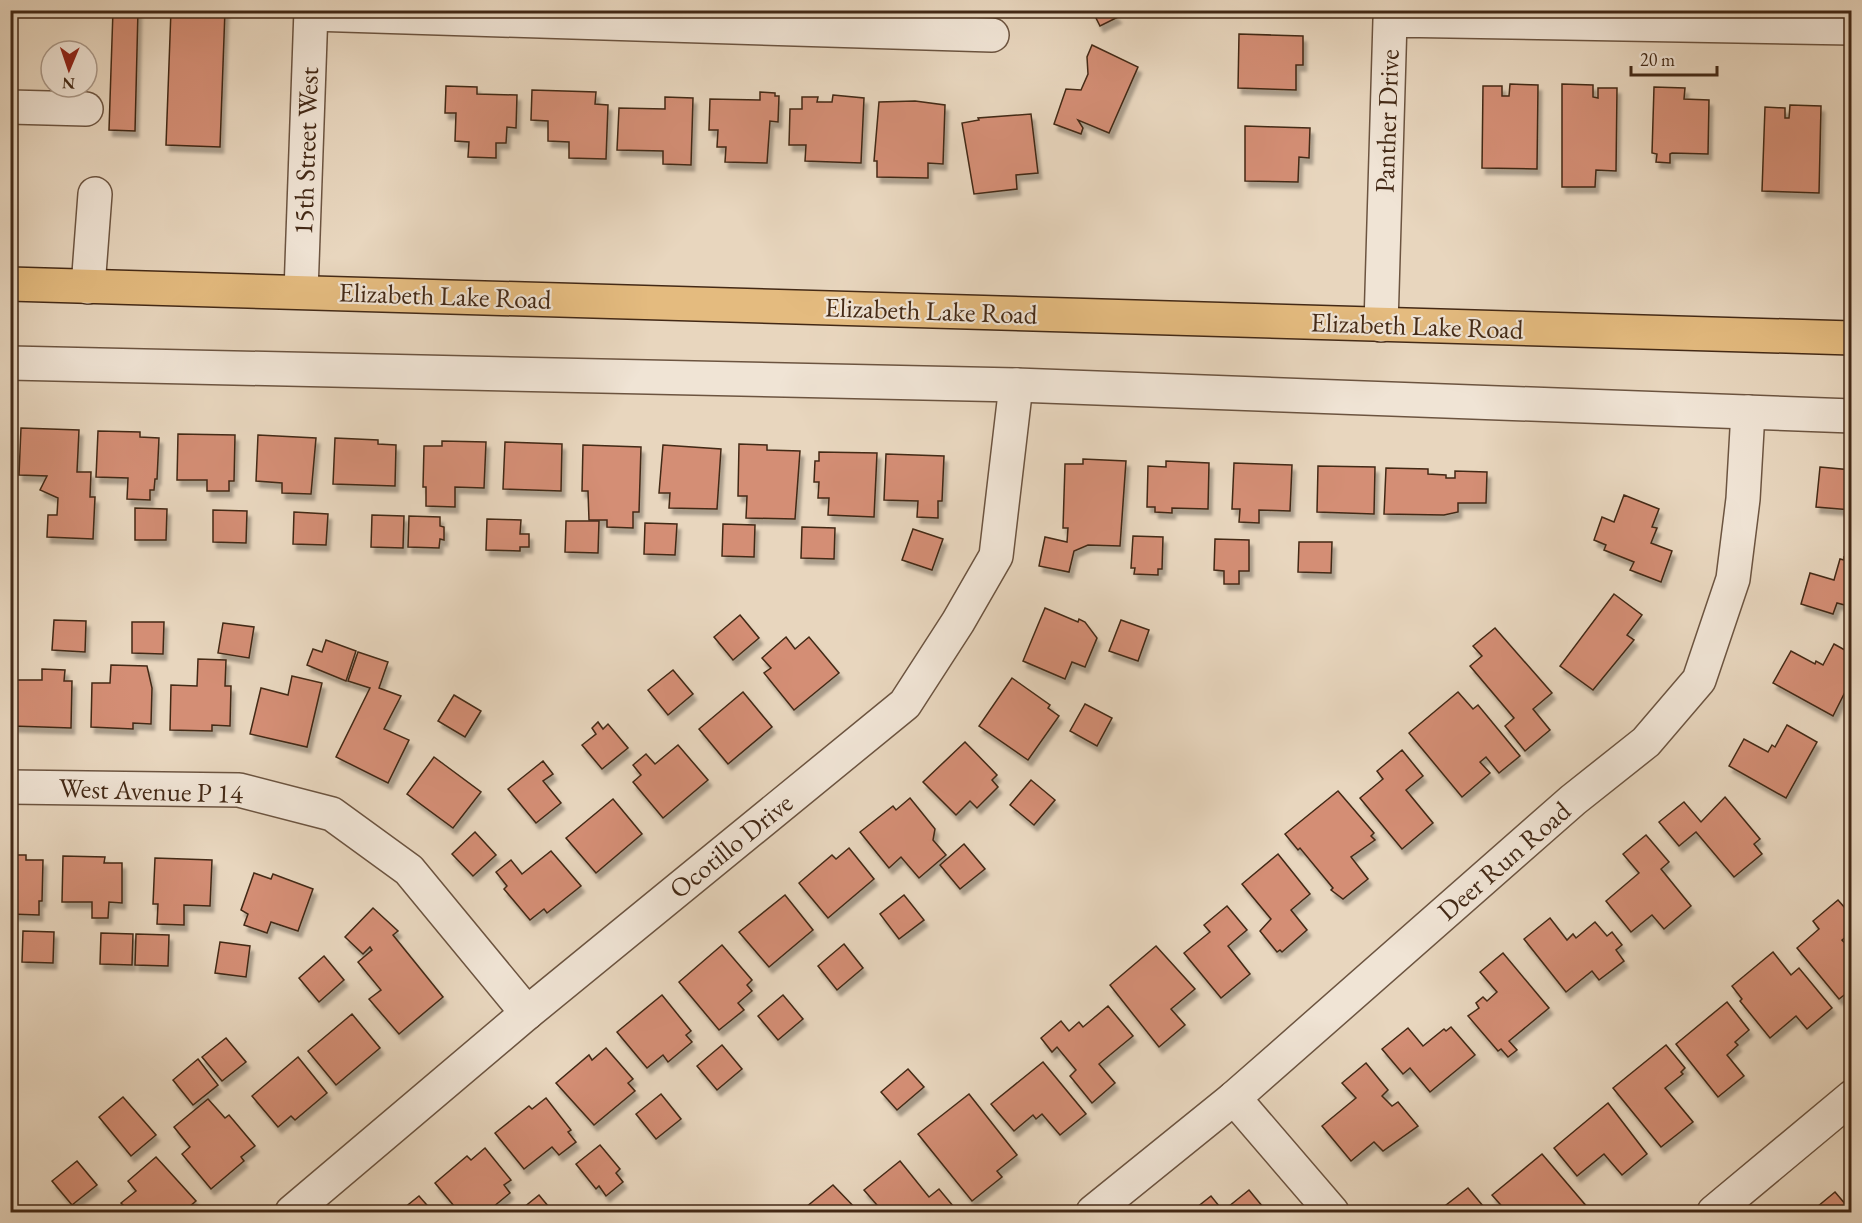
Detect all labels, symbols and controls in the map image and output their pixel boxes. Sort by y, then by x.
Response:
north arrow [39,39,99,99]
scale bar [1631,39,1716,77]
text: 20 m [1640,48,1675,71]
street label: Panther Drive [1367,49,1406,193]
street label: 15th Street West [285,66,326,236]
text: N [62,73,75,94]
street label: Elizabeth Lake Road [338,274,552,317]
street label: Elizabeth Lake Road [824,289,1038,332]
street label: Elizabeth Lake Road [1310,304,1524,347]
street label: West Avenue P 14 [58,770,245,811]
street label: Ocotillo Drive [662,785,800,906]
street label: Deer Run Road [1430,793,1578,928]

